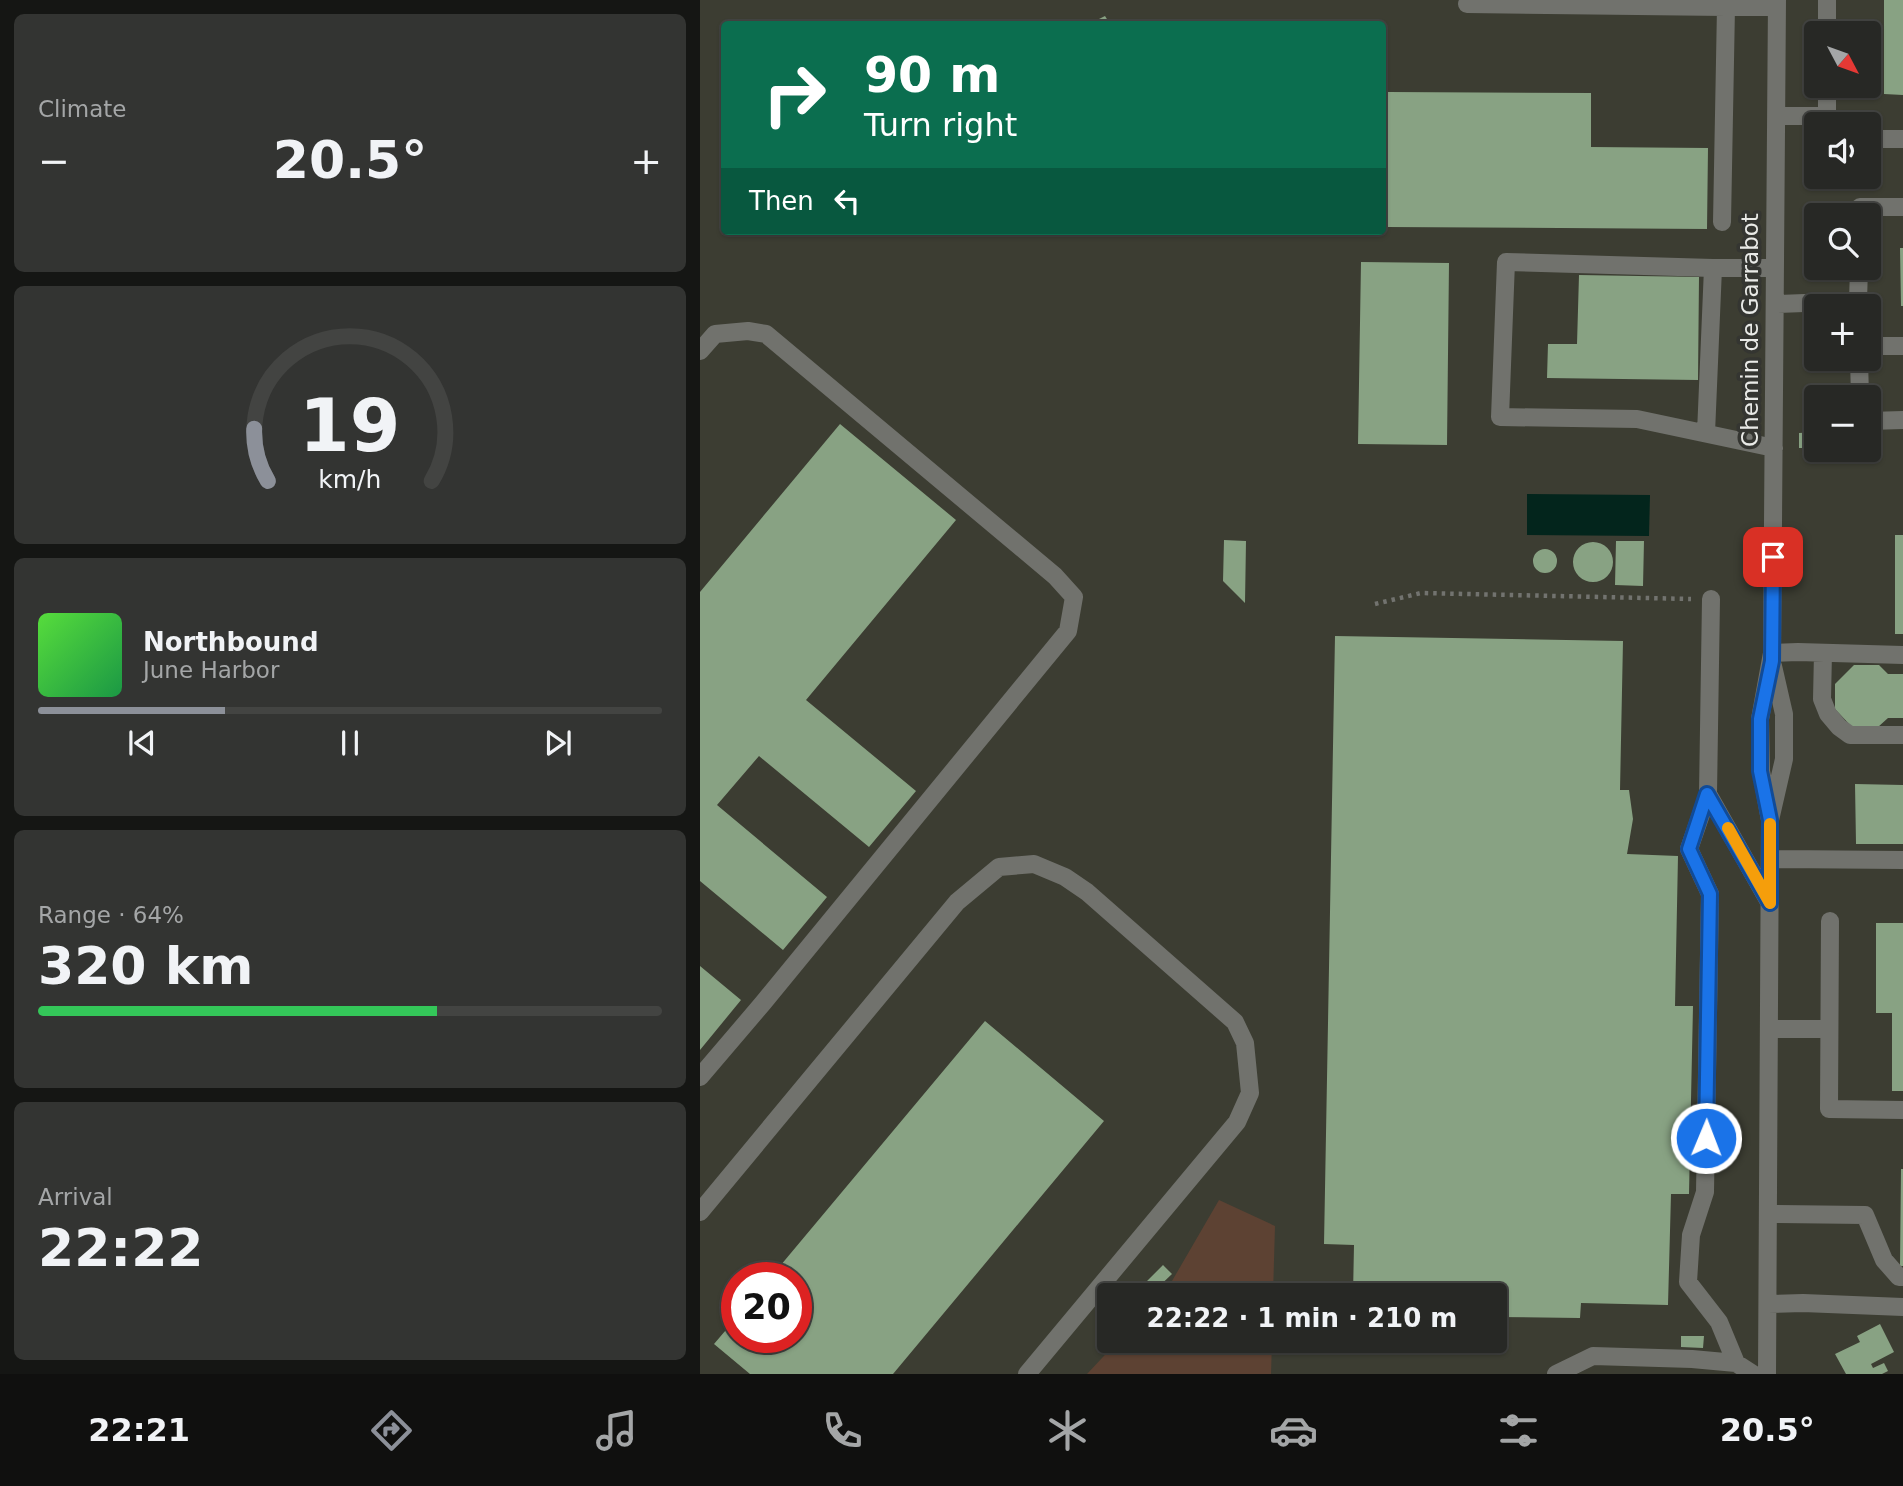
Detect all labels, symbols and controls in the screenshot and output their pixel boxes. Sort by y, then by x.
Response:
north arrow [1804,21,1881,98]
map controls [1804,21,1881,462]
text: 90 m [864,47,1000,104]
icon: right [749,49,840,140]
text: Climate [38,96,127,122]
text: Turn right [864,106,1017,144]
button: sound [1804,112,1881,189]
text: 20.5° [273,130,427,190]
text: − [38,139,70,183]
text: + [630,139,662,183]
icon: left [828,182,866,220]
text: Then [749,186,814,216]
button: search [1804,203,1881,280]
street label: Chemin de Garrabot [1737,213,1763,447]
button: + [1804,294,1881,371]
text: 19 [299,383,401,468]
button: − [1804,385,1881,462]
text: km/h [318,465,382,494]
pin [1743,527,1803,587]
icon: arrive [1754,538,1792,576]
text: Northbound [143,627,319,657]
text: June Harbor [143,657,279,683]
icon: previous [123,724,161,762]
icon: pause [331,724,369,762]
icon: next [539,724,577,762]
text: Range · 64% [38,902,184,928]
text: 320 km [38,936,253,996]
position arrow [1669,1101,1743,1175]
text: Arrival [38,1184,113,1210]
text: 22:22 [38,1218,204,1278]
speed limit sign: 20 [721,1262,812,1353]
text: 22:22 · 1 min · 210 m [1147,1303,1457,1333]
icon: directions [367,1406,416,1455]
icon: music [592,1406,641,1455]
icon: phone [818,1406,867,1455]
icon: climate [1043,1406,1092,1455]
icon: car [1269,1406,1318,1455]
icon: filters [1494,1406,1543,1455]
text: 22:21 [88,1411,190,1449]
text: 20.5° [1720,1411,1815,1449]

